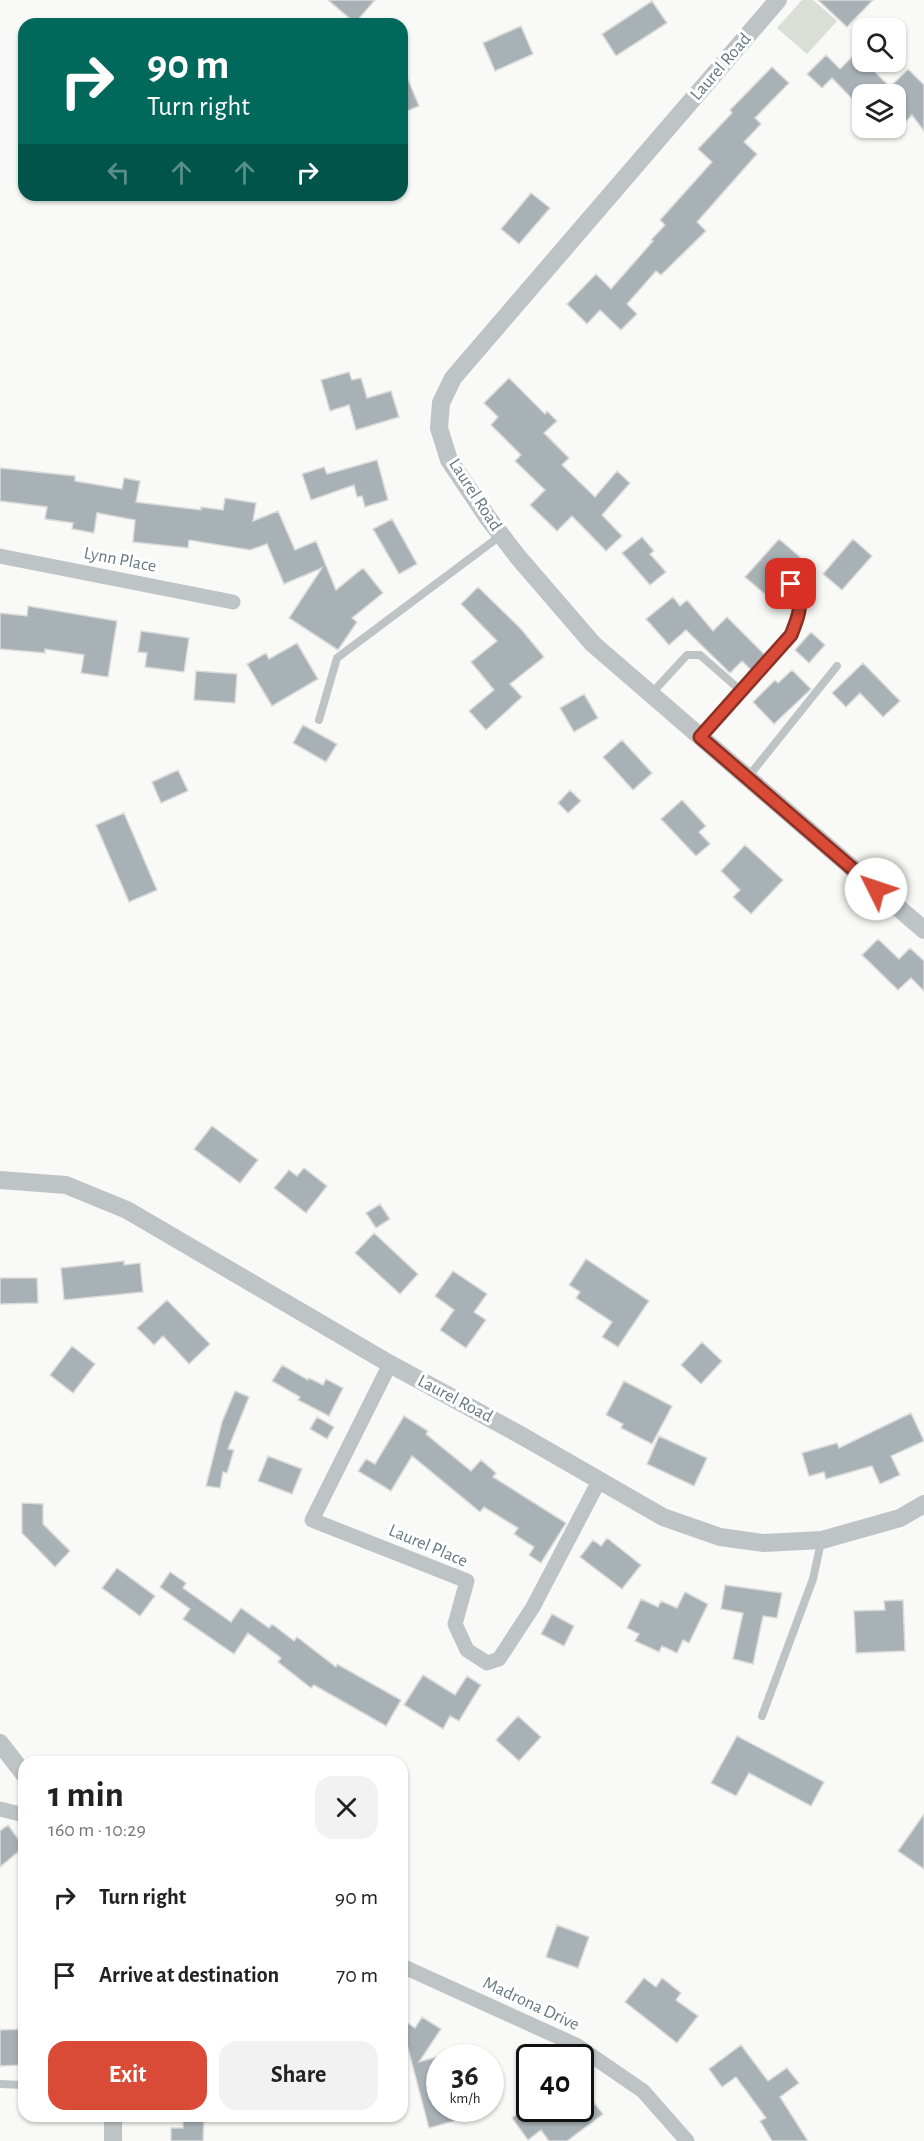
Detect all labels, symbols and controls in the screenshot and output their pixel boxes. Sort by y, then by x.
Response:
map controls [852,18,906,138]
button: search [852,18,906,72]
street label: Laurel Road [687,30,755,104]
icon: right [48,42,126,120]
text: 90 m [147,44,229,86]
button: layers [852,84,906,138]
text: Turn right [147,93,250,120]
icon: left [102,156,135,189]
icon: ahead [165,156,198,189]
icon: ahead [228,156,261,189]
icon: right [291,156,324,189]
street label: Laurel Road [445,456,505,534]
street label: Lynn Place [82,544,158,576]
pin [765,558,816,609]
icon: arrive [774,567,807,600]
position arrow [844,857,908,921]
street label: Laurel Road [415,1372,495,1426]
street label: Laurel Place [386,1521,470,1571]
button: close [315,1776,378,1839]
text: 1 min [48,1777,124,1813]
text: 160 m · 10:29 [48,1820,146,1840]
icon: right [48,1881,81,1914]
text: Turn right [99,1886,186,1908]
text: 90 m [335,1886,378,1908]
icon: arrive [48,1959,81,1992]
text: Arrive at destination [99,1964,279,1986]
text: 70 m [336,1964,378,1986]
street label: Madrona Drive [480,1974,582,2034]
button: Exit [48,2041,207,2110]
button: Share [219,2041,378,2110]
speed limit sign: 40 [516,2044,594,2122]
text: 36 [451,2061,479,2091]
text: km/h [450,2091,480,2106]

